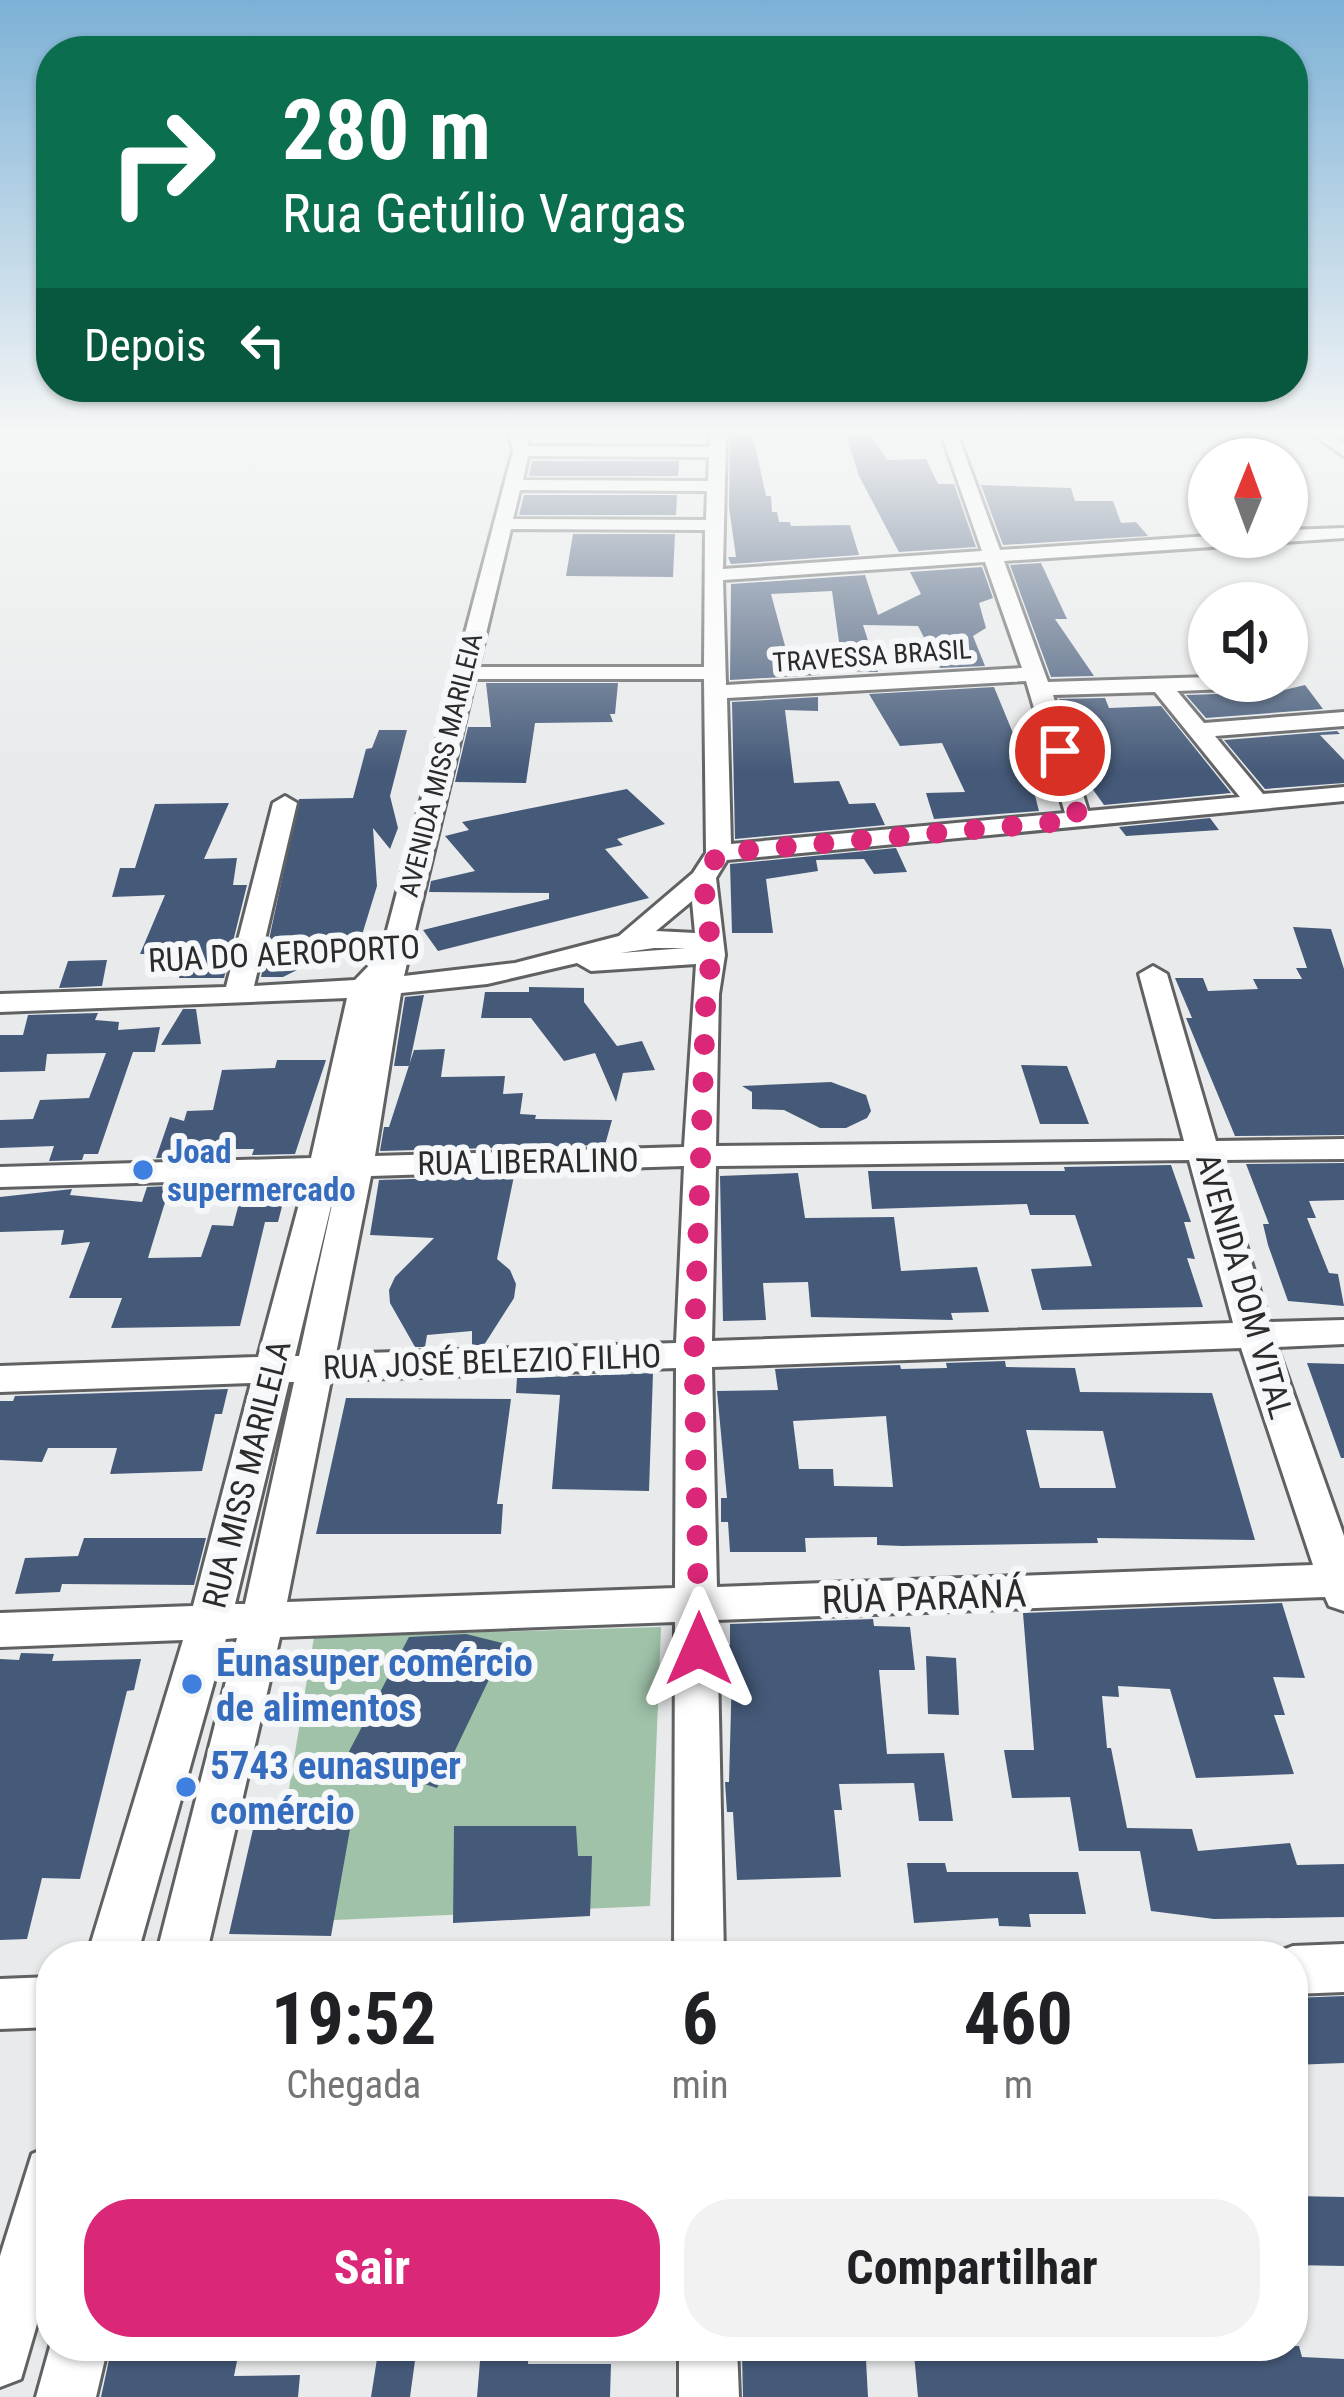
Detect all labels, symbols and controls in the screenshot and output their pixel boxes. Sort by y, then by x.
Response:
text: 280 m [282,81,491,180]
icon: right [84,84,240,240]
text: Rua Getúlio Vargas [282,182,687,245]
icon: left [230,312,296,378]
text: Depois [84,319,206,372]
north arrow [1188,438,1308,558]
map controls [1188,438,1308,702]
button: sound [1188,582,1308,702]
street label: AVENIDA MISS MARILEIA [393,629,489,900]
street label: TRAVESSA BRASIL [771,633,973,679]
pin [1009,700,1111,802]
icon: arrive [1027,718,1093,784]
street label: RUA DO AEROPORTO [147,927,421,980]
place label: Joad supermercado [167,1132,356,1209]
street label: RUA LIBERALINO [417,1140,639,1183]
street label: AVENIDA DOM VITAL [1188,1149,1301,1423]
marker: Joad supermercado [130,1157,156,1183]
street label: RUA MISS MARILELA [194,1336,299,1612]
street label: RUA JOSÉ BELEZIO FILHO [322,1336,662,1387]
street label: RUA PARANÁ [821,1570,1027,1624]
position arrow [636,1586,762,1712]
place label: Eunasuper comércio de alimentos [216,1640,533,1731]
marker: Eunasuper comércio de alimentos [179,1671,205,1697]
place label: 5743 eunasuper comércio [210,1743,461,1834]
marker: 5743 eunasuper comércio [173,1774,199,1800]
text: 19:52 [271,1977,436,2062]
text: 6 [682,1977,718,2062]
text: 460 [964,1977,1073,2062]
text: Chegada [286,2062,421,2108]
text: min [671,2062,729,2108]
text: m [1004,2062,1033,2108]
button: Sair [84,2199,660,2337]
button: Compartilhar [684,2199,1260,2337]

